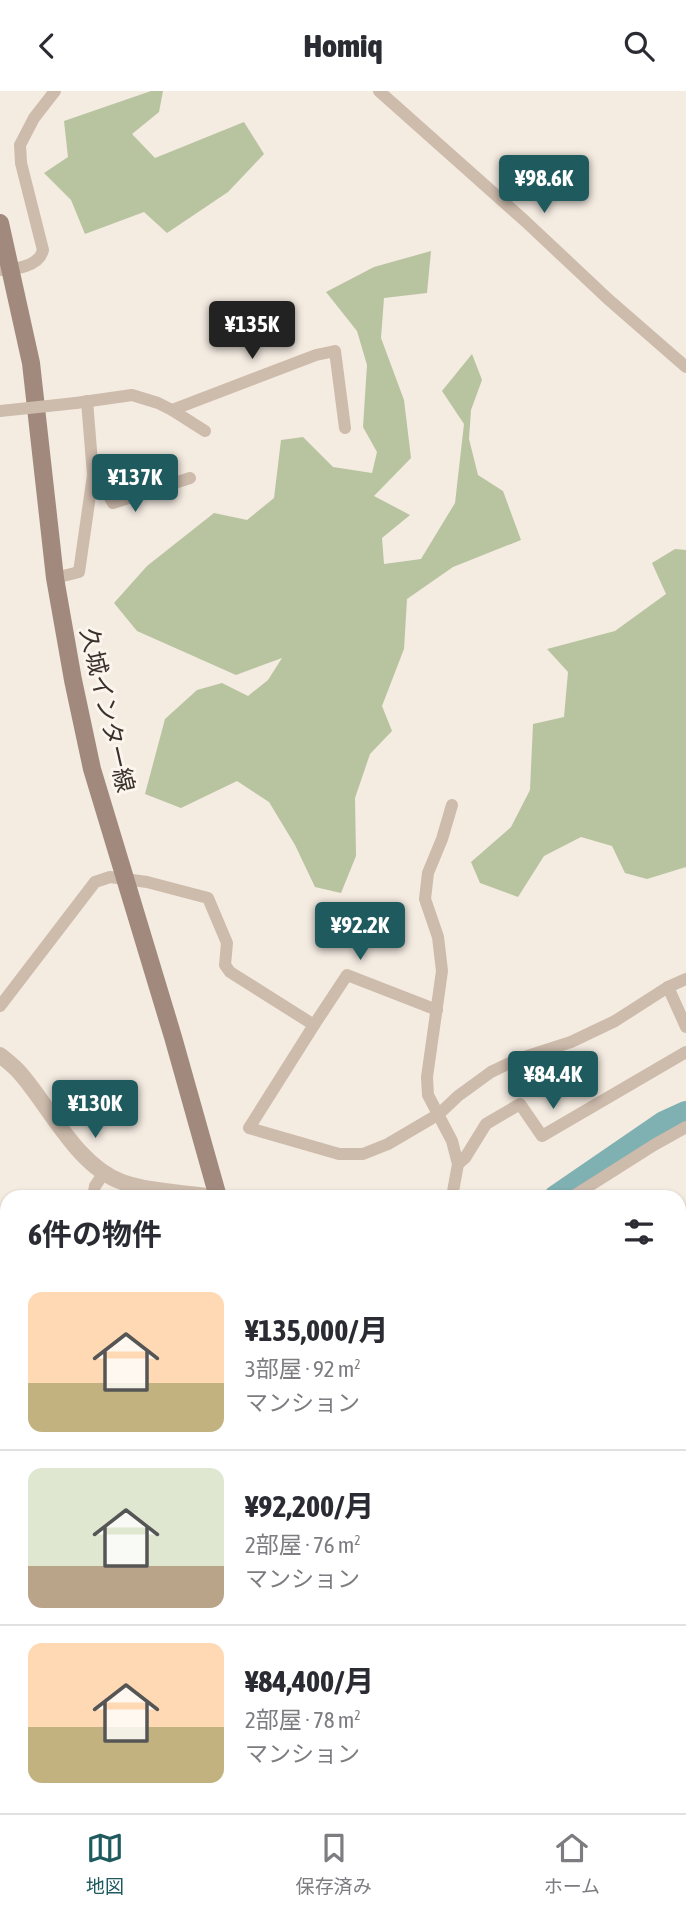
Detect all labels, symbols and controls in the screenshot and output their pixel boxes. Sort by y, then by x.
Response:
icon: back [28,27,66,65]
text: Homiq [303,27,383,64]
icon: search [620,27,658,65]
pin: ¥98.6K [487,155,601,215]
text: ¥98.6K [515,165,573,191]
pin: ¥135K [203,301,301,361]
text: ¥135K [225,311,279,337]
pin: ¥137K [86,455,184,514]
text: ¥137K [108,464,162,490]
street label: 久城インター線 [75,625,140,795]
pin: ¥92.2K [303,903,417,962]
text: ¥92.2K [331,912,389,938]
pin: ¥84.4K [496,1051,610,1111]
text: ¥84.4K [524,1061,582,1087]
pin: ¥130K [46,1081,144,1140]
text: ¥130K [68,1090,122,1116]
icon: filters [620,1213,658,1251]
text: 6件の物件 [28,1217,162,1251]
text: ¥135,000/月 [245,1313,388,1347]
icon: home [84,1320,168,1404]
text: 3部屋 · 92 m² [245,1356,361,1382]
text: マンション [245,1390,360,1416]
text: ¥92,200/月 [245,1489,374,1523]
icon: home [84,1496,168,1580]
text: 2部屋 · 76 m² [245,1532,361,1558]
text: マンション [245,1566,360,1592]
text: ¥84,400/月 [245,1664,374,1698]
icon: home [84,1671,168,1755]
text: 2部屋 · 78 m² [245,1707,361,1733]
text: マンション [245,1741,360,1767]
tab: 地図 [86,1829,124,1898]
tab: 保存済み [296,1829,372,1898]
tab: ホーム [544,1829,600,1898]

